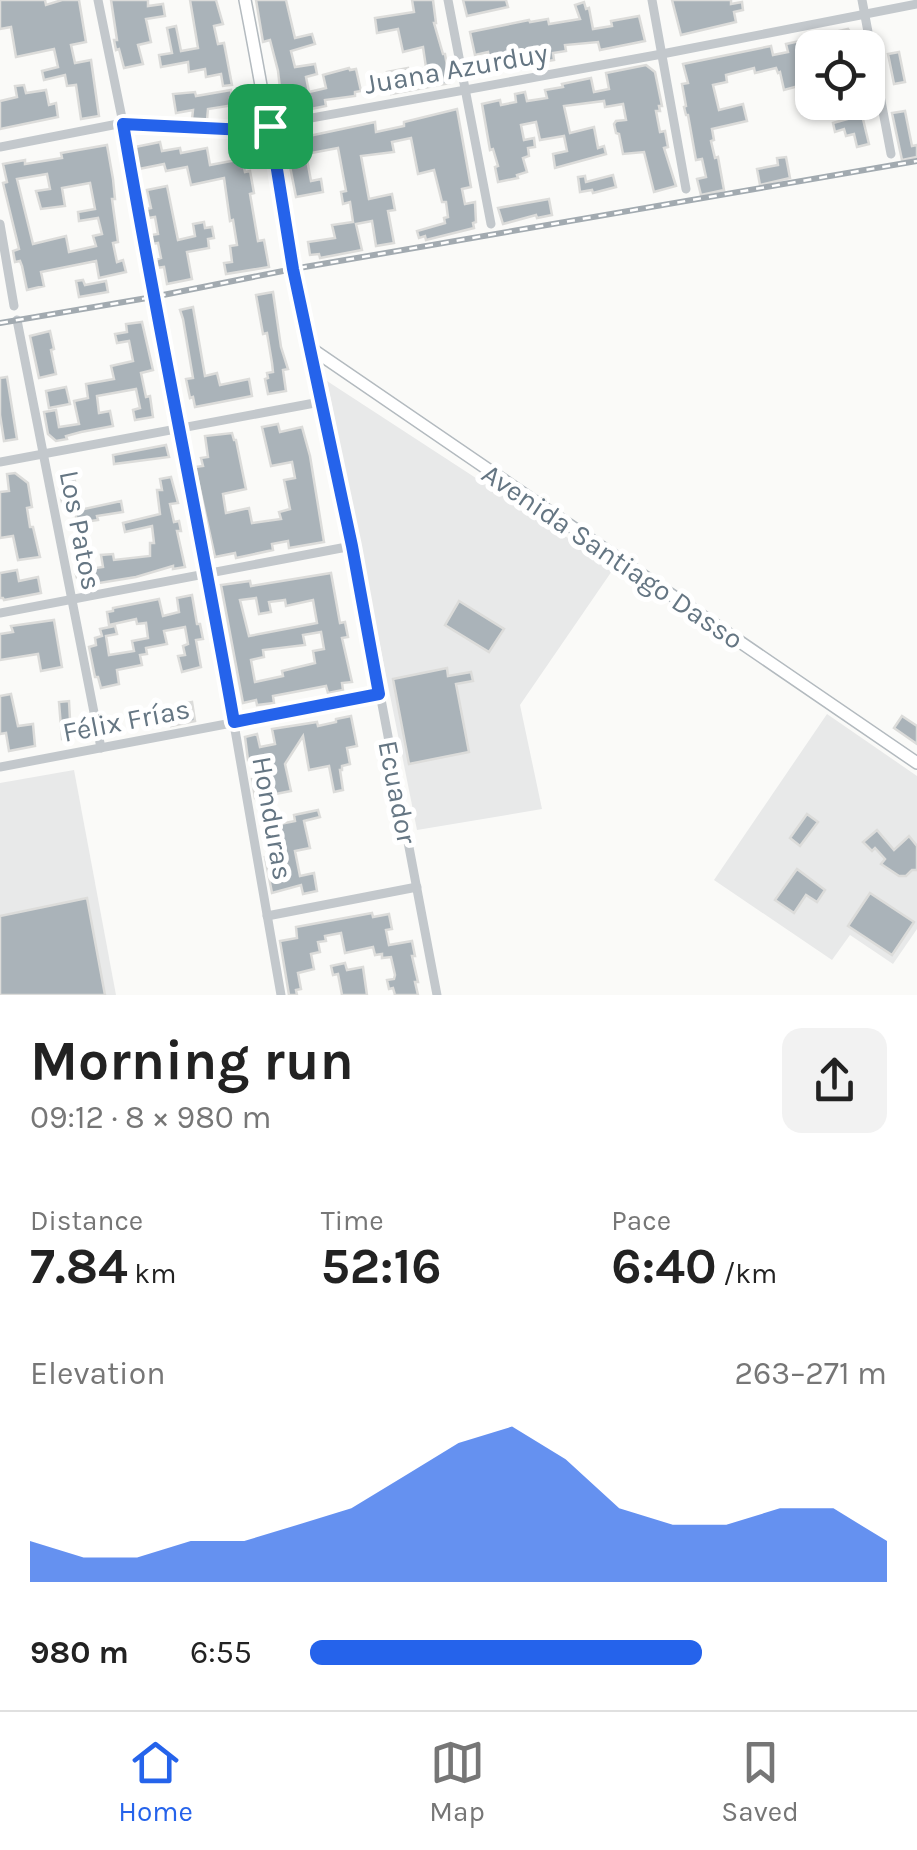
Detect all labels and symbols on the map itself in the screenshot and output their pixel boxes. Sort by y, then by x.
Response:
street label: Juana Azurduy [362,36,550,101]
pin [228,84,313,169]
street label: Avenida Santiago Dasso [476,457,750,656]
street label: Los Patos [53,467,108,593]
street label: Félix Frías [60,692,192,749]
street label: Ecuador [371,738,424,847]
street label: Honduras [245,754,300,882]

